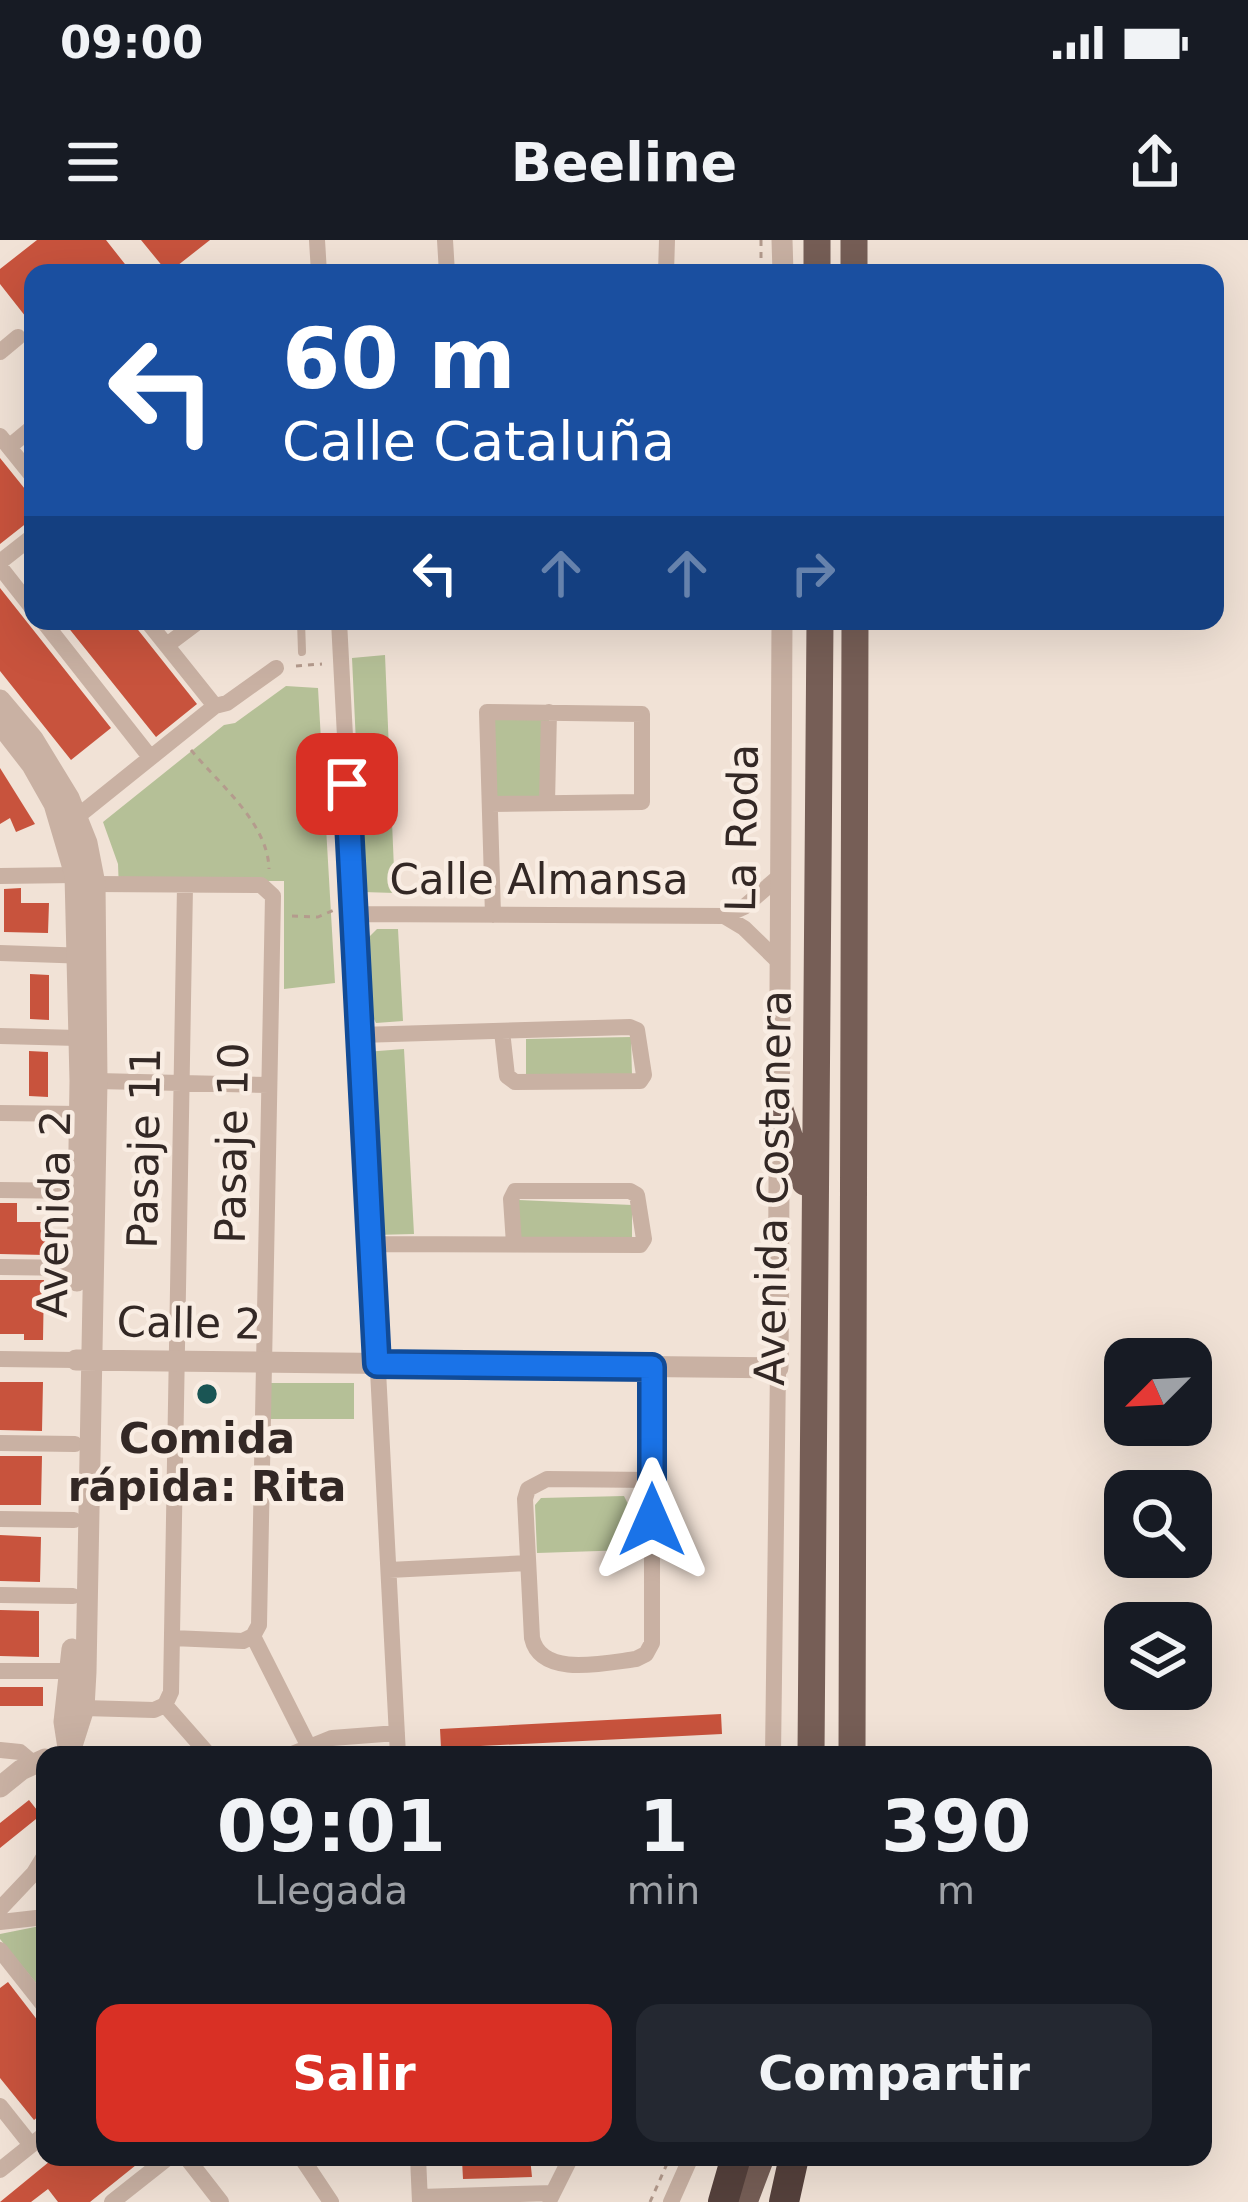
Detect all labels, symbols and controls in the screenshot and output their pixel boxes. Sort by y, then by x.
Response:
text: 09:00 [60,16,203,69]
icon: menu [60,129,126,195]
icon: share [1122,129,1188,195]
text: Beeline [511,131,737,194]
text: 60 m [282,310,516,408]
icon: left [84,312,240,468]
text: Calle Cataluña [282,410,675,473]
icon: left [402,540,468,606]
icon: ahead [528,540,594,606]
icon: ahead [654,540,720,606]
icon: right [780,540,846,606]
pin [296,733,398,835]
street label: La Roda [716,744,768,912]
icon: arrive [314,751,380,817]
street label: Calle Almansa [390,855,688,904]
street label: Avenida Costanera [745,990,801,1386]
street label: Pasaje 10 [206,1042,258,1244]
street label: Pasaje 11 [118,1047,170,1249]
street label: Avenida 2 [28,1110,80,1318]
street label: Calle 2 [116,1297,262,1349]
north arrow [1104,1338,1212,1446]
map controls [1104,1338,1212,1710]
marker: Comida rápida: Rita [194,1381,220,1407]
place label: Comida rápida: Rita [68,1414,346,1511]
position arrow [589,1457,715,1583]
button: search [1104,1470,1212,1578]
button: layers [1104,1602,1212,1710]
text: 09:01 [217,1784,446,1868]
text: 1 [638,1784,688,1868]
text: 390 [881,1784,1031,1868]
text: Llegada [254,1868,408,1913]
text: min [627,1868,700,1913]
text: m [937,1868,975,1913]
button: Salir [96,2004,612,2142]
button: Compartir [636,2004,1152,2142]

